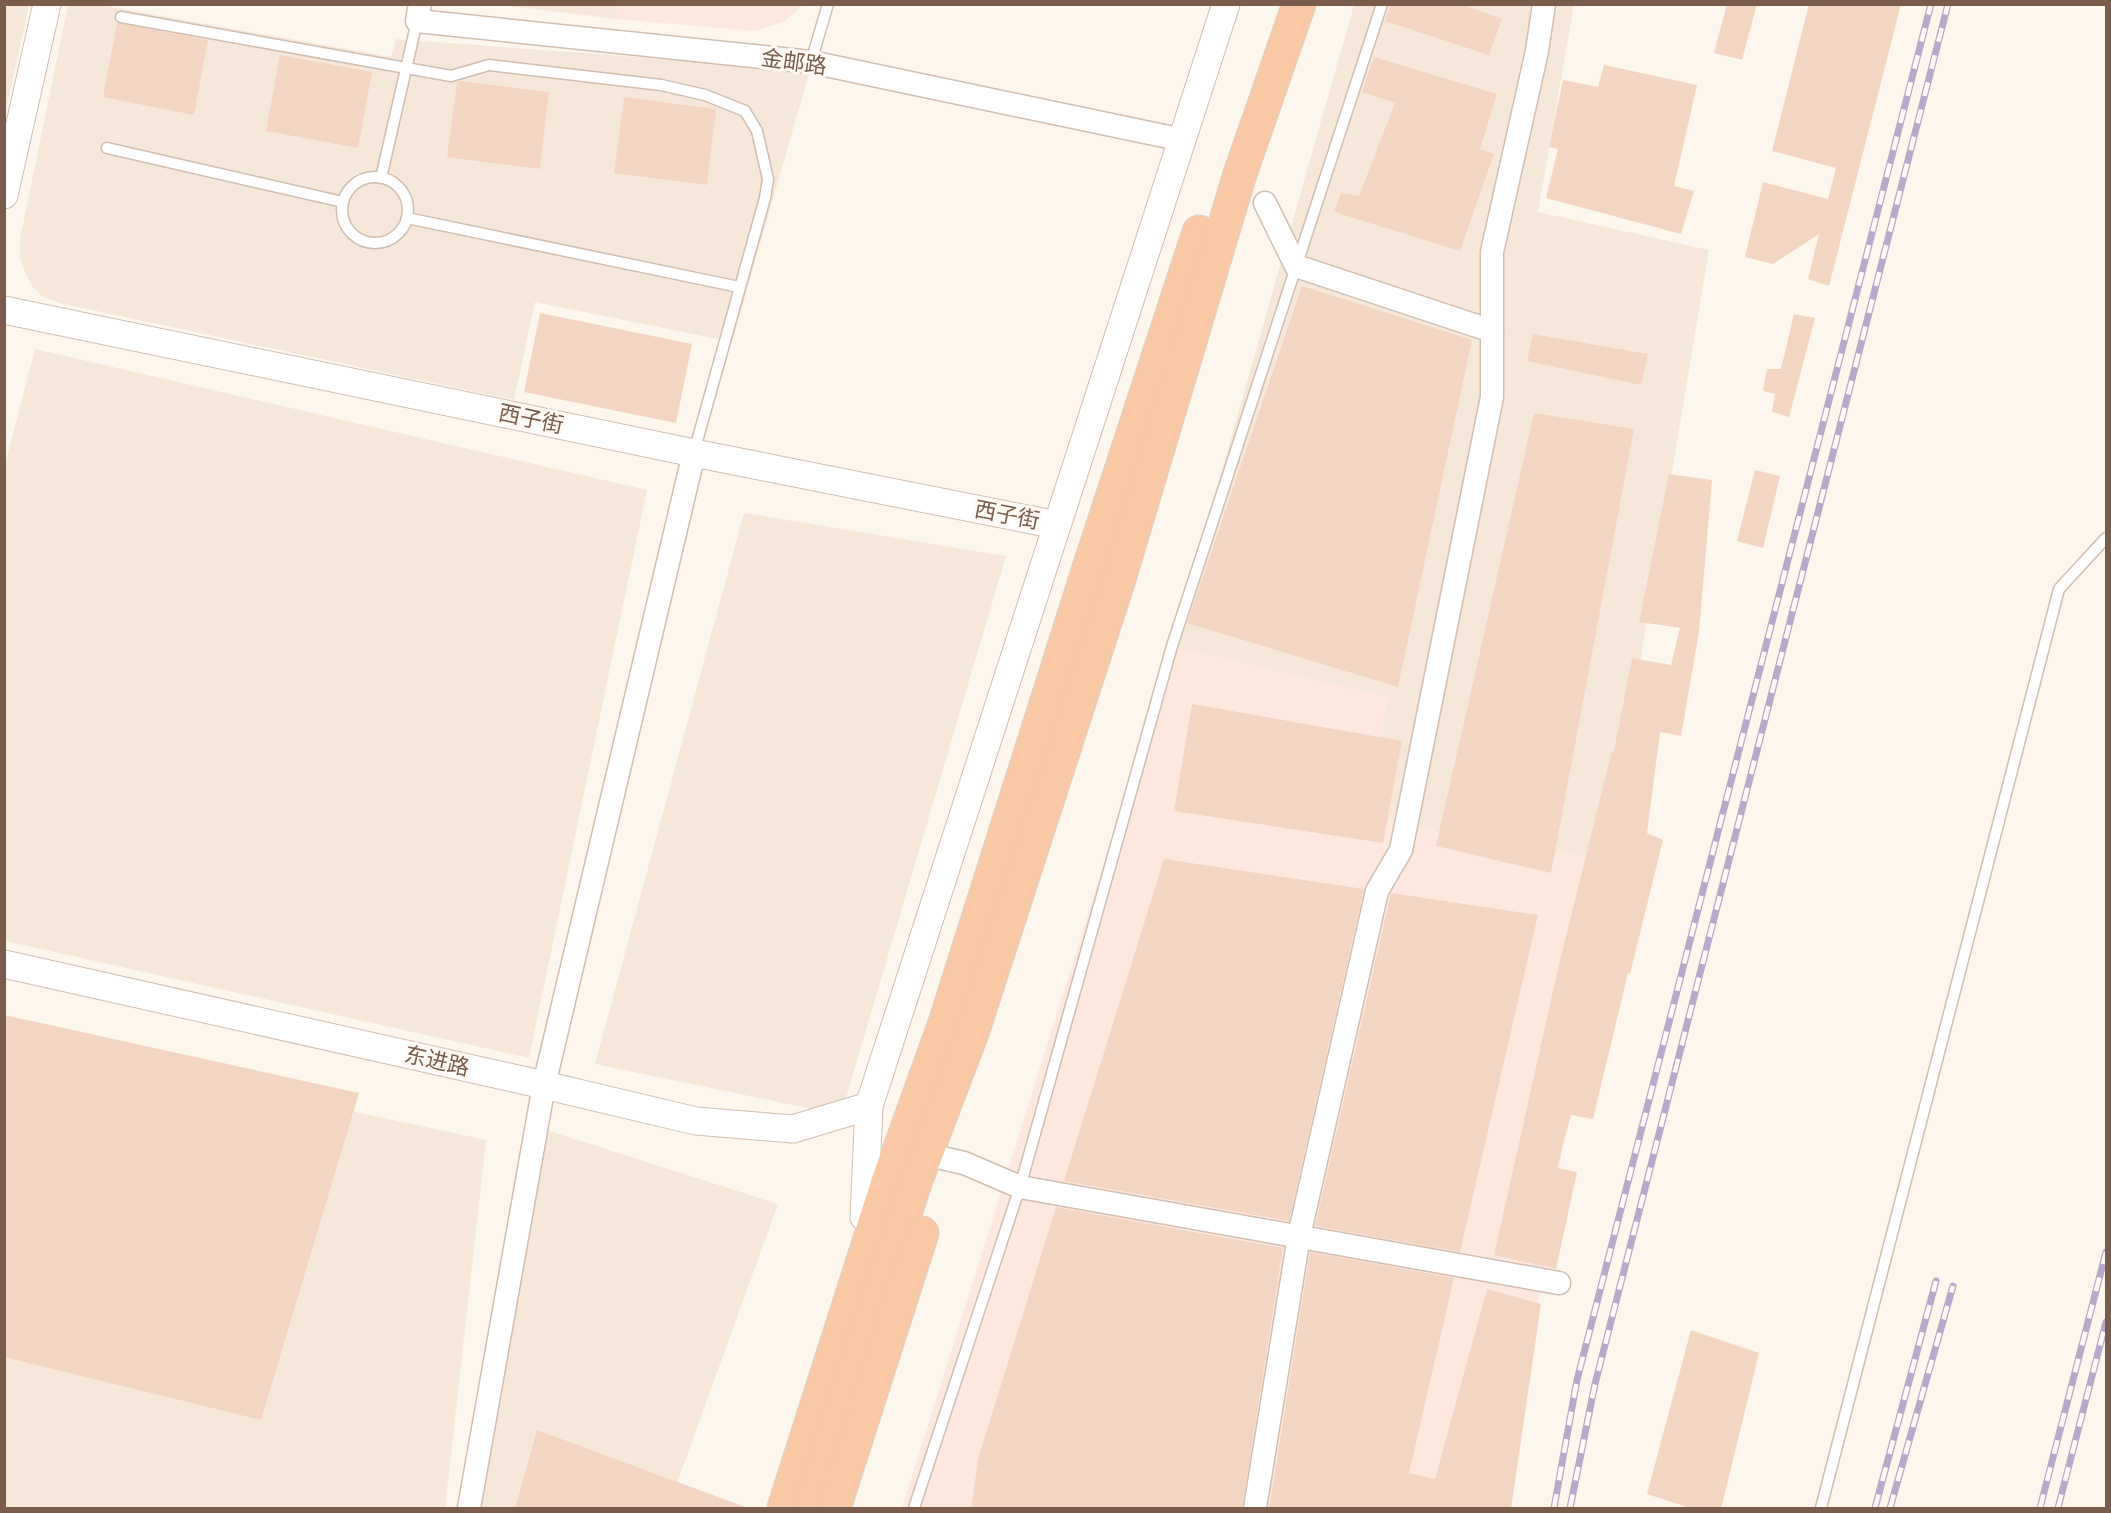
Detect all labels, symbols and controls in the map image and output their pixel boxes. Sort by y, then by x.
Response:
street label: 金邮路 [759,44,829,80]
street label: 西子街 [496,399,566,439]
street label: 西子街 [972,495,1042,535]
street label: 东进路 [402,1040,472,1082]

